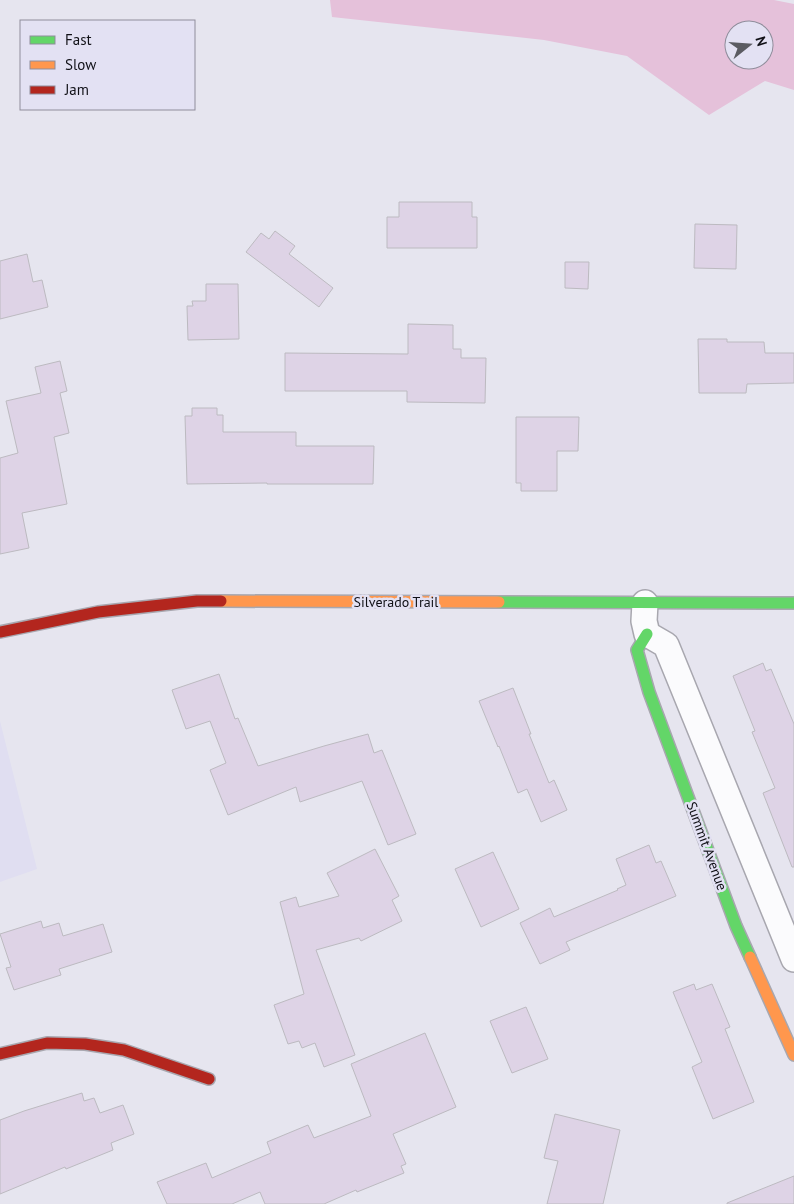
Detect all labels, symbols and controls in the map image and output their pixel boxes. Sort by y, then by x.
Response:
legend [20,20,195,110]
north arrow [724,20,774,70]
text: Fast [65,30,92,49]
text: N [751,34,771,48]
text: Slow [65,55,96,74]
text: Jam [64,80,89,99]
street label: Silverado Trail [354,593,438,611]
street label: Summit Avenue [683,799,731,893]

